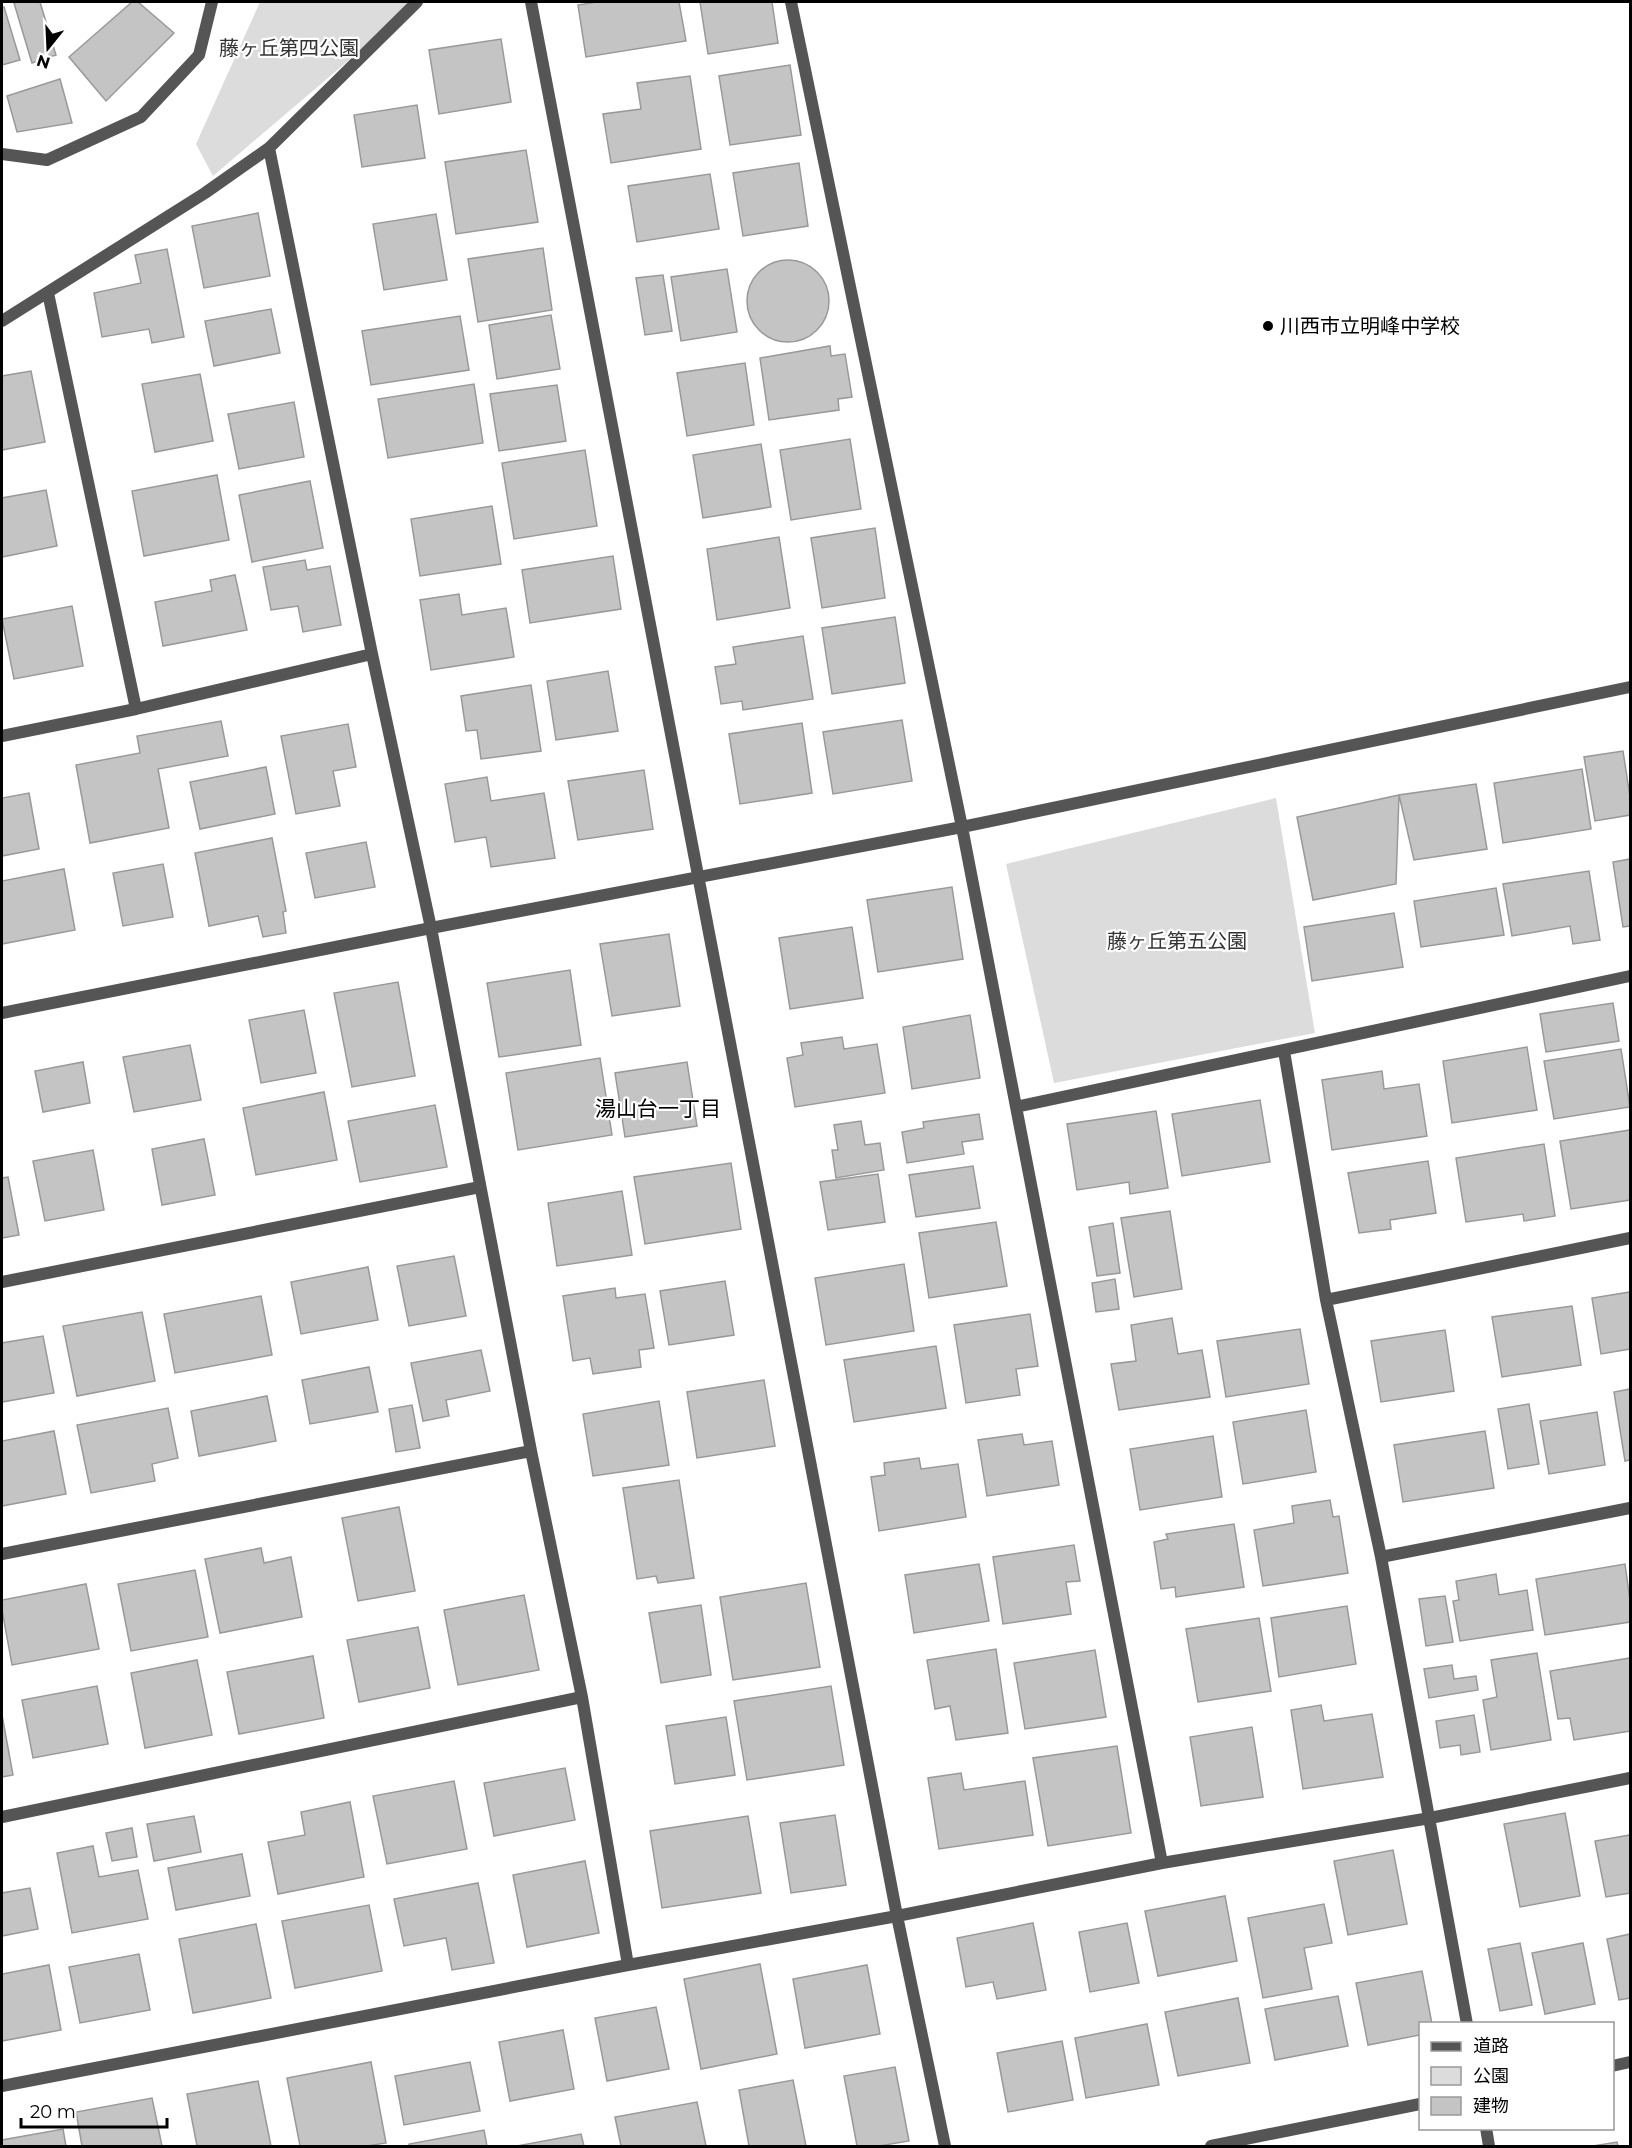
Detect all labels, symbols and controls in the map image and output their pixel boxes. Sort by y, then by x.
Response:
north arrow [18,18,78,78]
park label: 藤ヶ丘第四公園 [219,36,359,60]
text: N [34,51,53,73]
place label: 川西市立明峰中学校 [1280,314,1460,338]
marker: 川西市立明峰中学校 [1261,319,1275,333]
park label: 藤ヶ丘第五公園 [1107,929,1247,953]
district label: 湯山台一丁目 [595,1096,721,1121]
legend [1419,2022,1614,2130]
text: 道路 [1473,2035,1509,2057]
text: 公園 [1473,2065,1509,2087]
scale bar [21,2091,166,2129]
text: 建物 [1473,2095,1509,2117]
text: 20 m [30,2101,76,2123]

